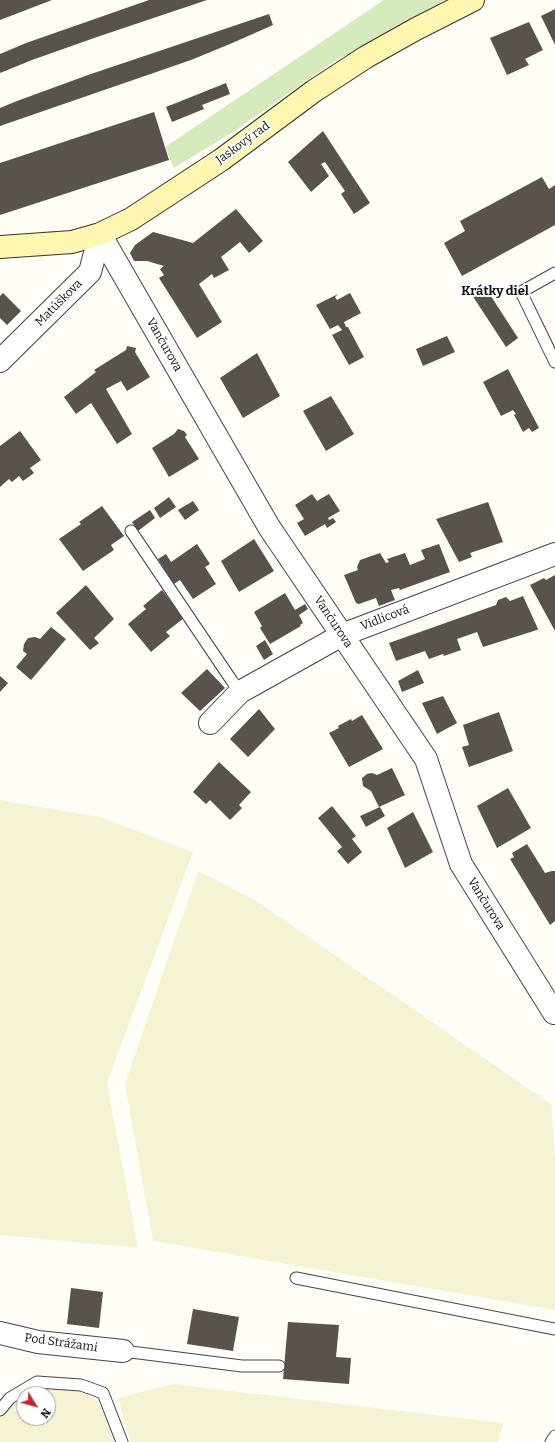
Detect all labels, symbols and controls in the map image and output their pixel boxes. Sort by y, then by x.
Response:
street label: Jaskový rad [213,119,273,167]
street label: Matúškova [33,277,85,329]
district label: Krátky diel [461,283,529,299]
street label: Vančurova [143,316,185,374]
street label: Vančurova [310,593,356,651]
street label: Vidlicová [359,602,411,634]
street label: Vančurova [464,875,508,933]
street label: Pod Strážami [24,1331,98,1355]
north arrow [16,1386,56,1426]
text: N [37,1406,53,1420]

